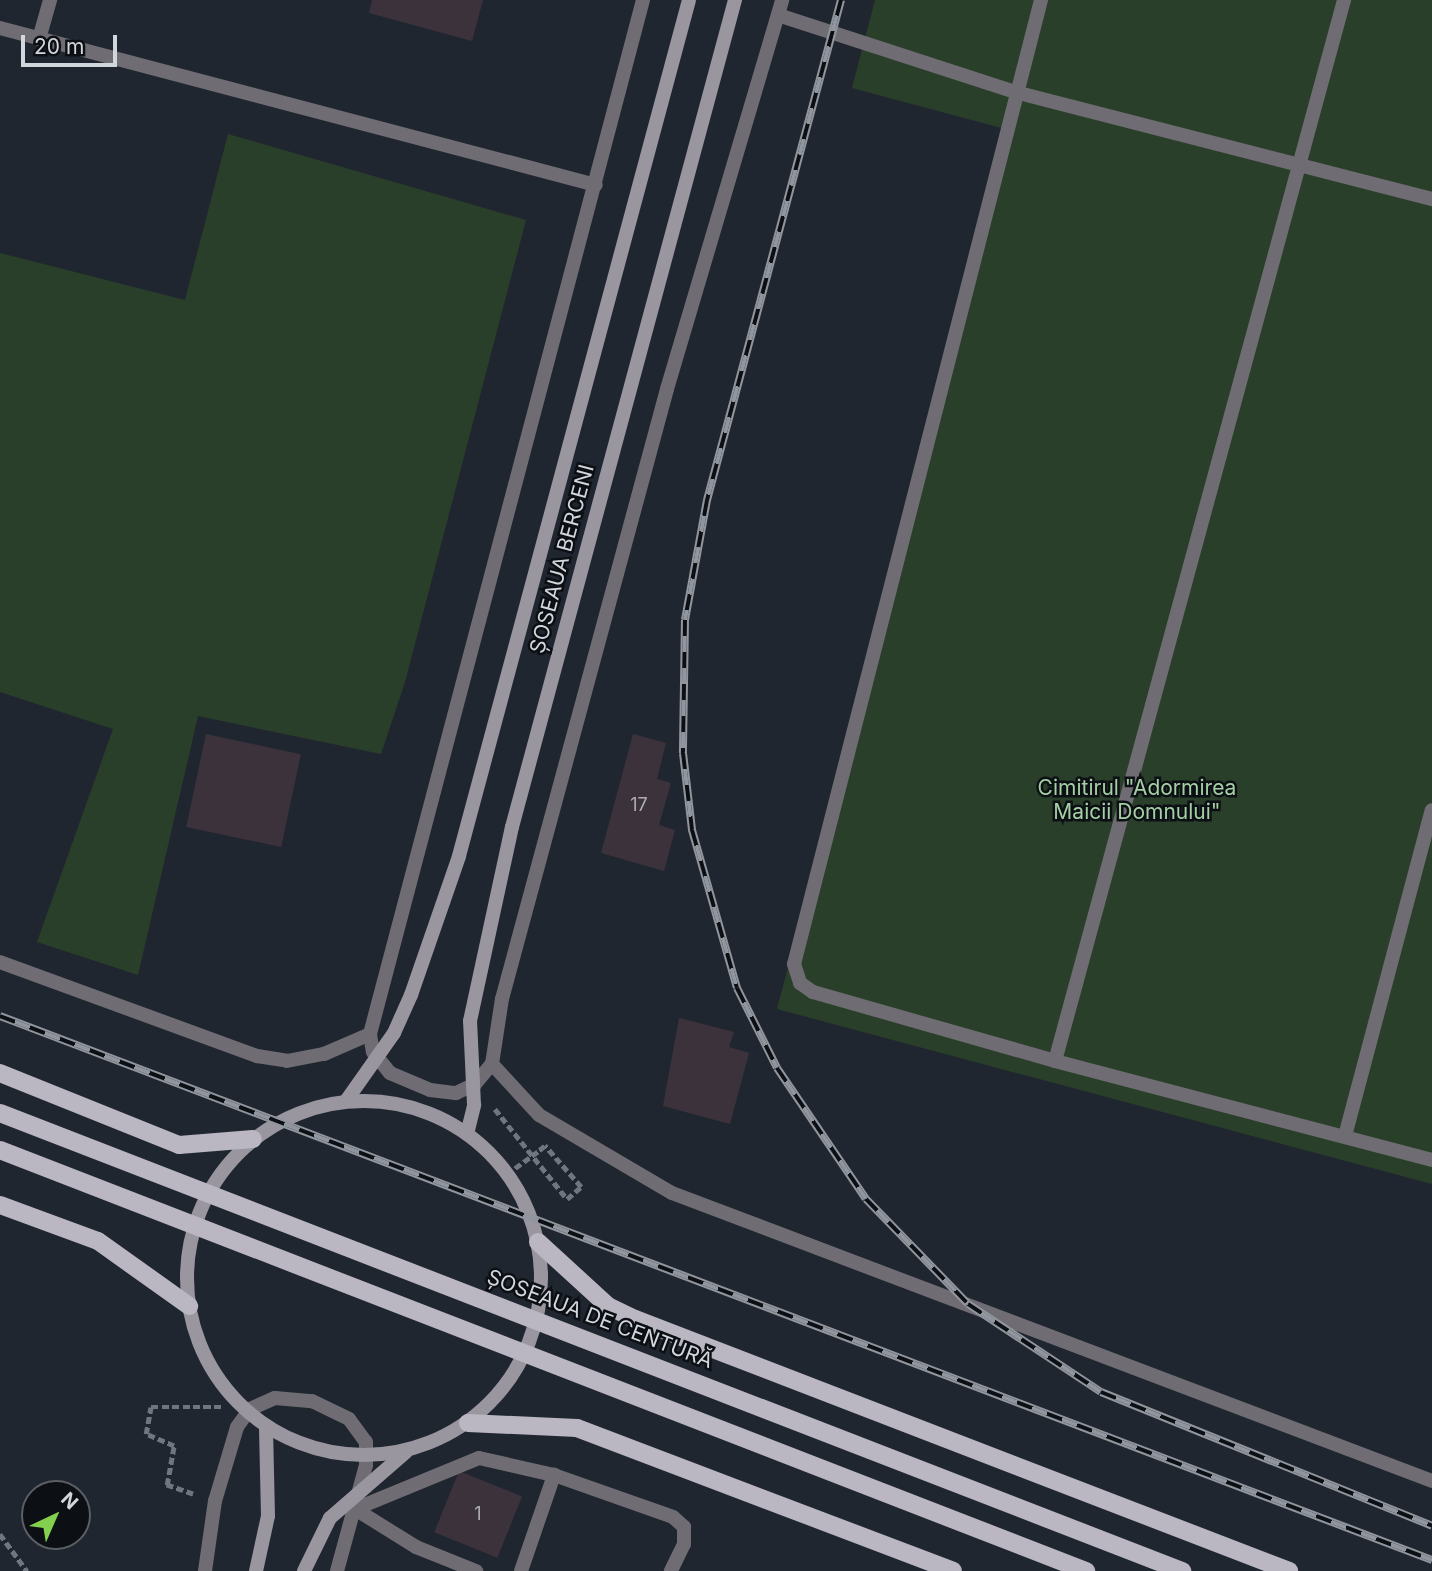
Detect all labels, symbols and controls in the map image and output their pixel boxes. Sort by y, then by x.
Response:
scale bar [24,21,121,65]
text: 20 m [34,34,84,59]
street label: ȘOSEAUA BERCENI [525,462,599,656]
park label: Cimitirul "Adormirea Maicii Domnului" [1038,775,1236,825]
house number: 17 [630,794,648,816]
street label: ȘOSEAUA DE CENTURĂ [483,1264,717,1374]
north arrow [21,1480,91,1550]
text: N [56,1488,83,1514]
house number: 1 [474,1503,482,1525]

